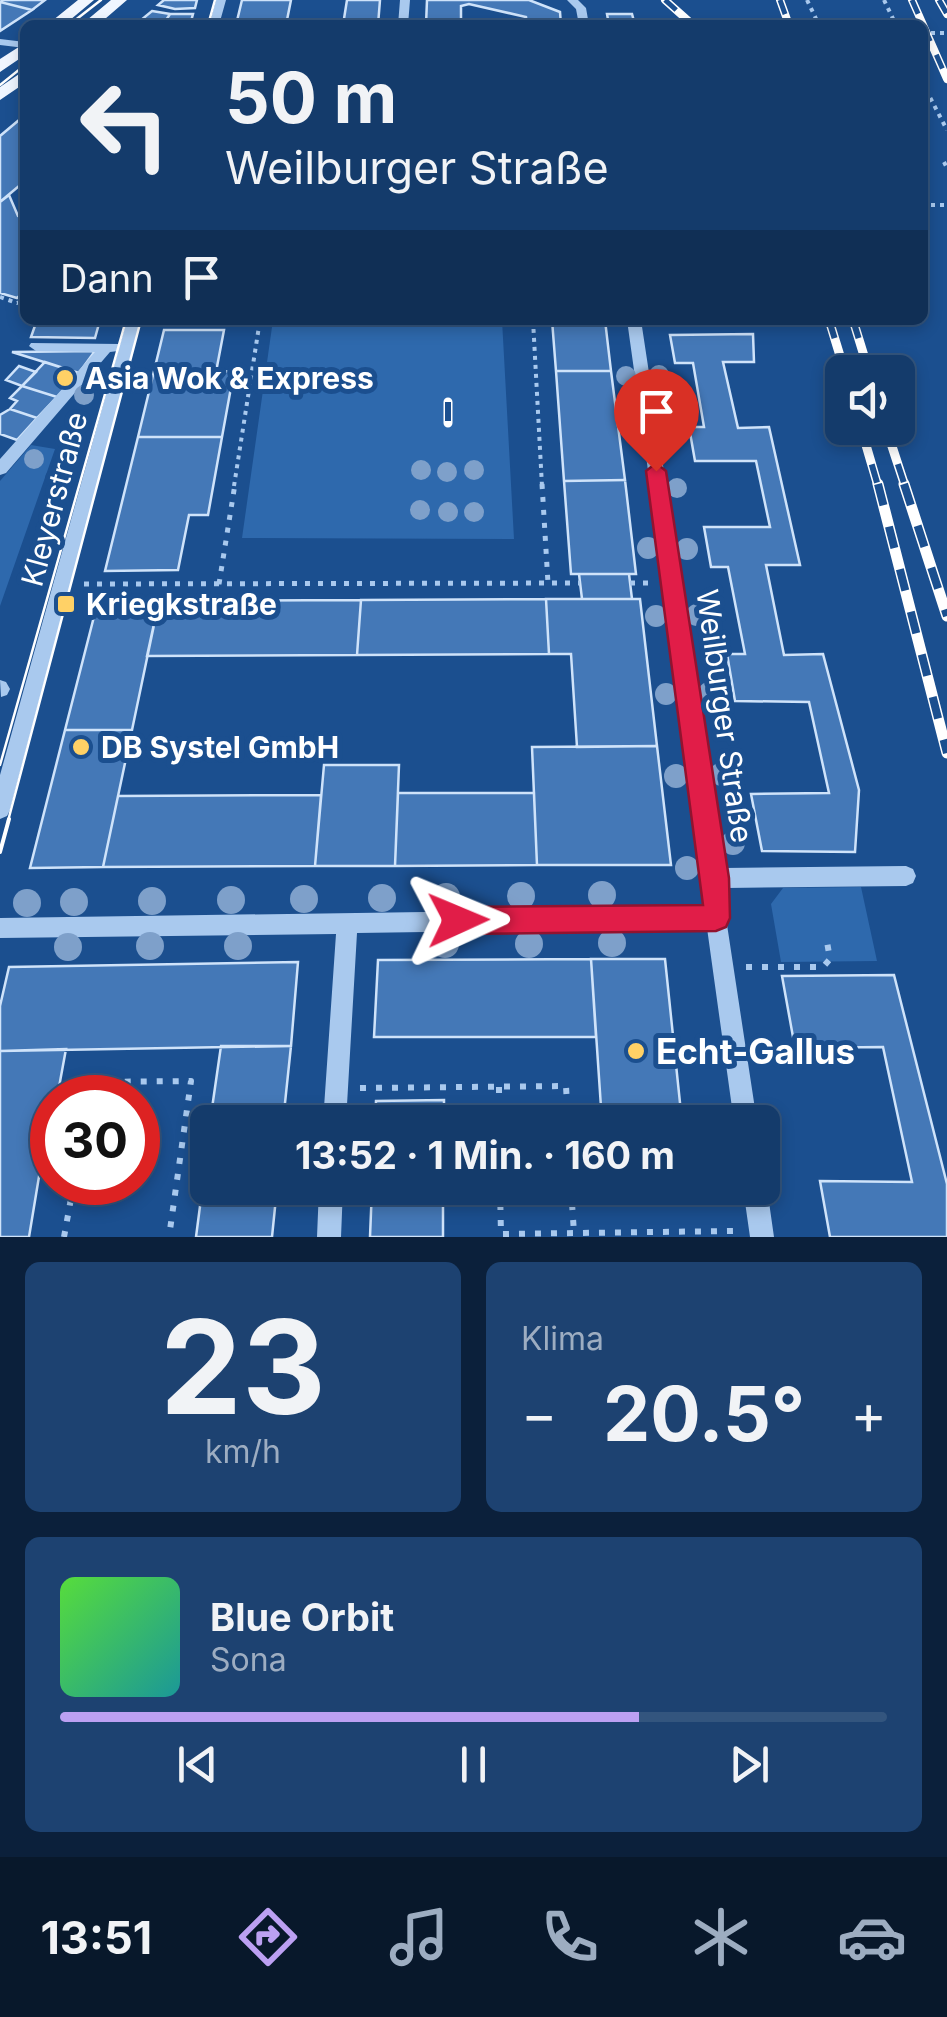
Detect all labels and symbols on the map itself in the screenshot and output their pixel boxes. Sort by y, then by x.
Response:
place label: Asia Wok & Express [85,360,374,396]
marker: Asia Wok & Express [54,367,76,389]
pin [614,369,699,472]
street label: Kleyerstraße [13,408,95,590]
place label: Kriegkstraße [86,586,277,622]
street label: Weilburger Straße [689,587,761,845]
marker: Kriegkstraße [55,593,77,615]
place label: DB Systel GmbH [101,729,339,765]
marker: DB Systel GmbH [70,736,92,758]
position arrow [406,868,510,972]
place label: Echt-Gallus [656,1030,855,1072]
marker: Echt-Gallus [625,1040,647,1062]
speed limit sign: 30 [30,1075,160,1205]

